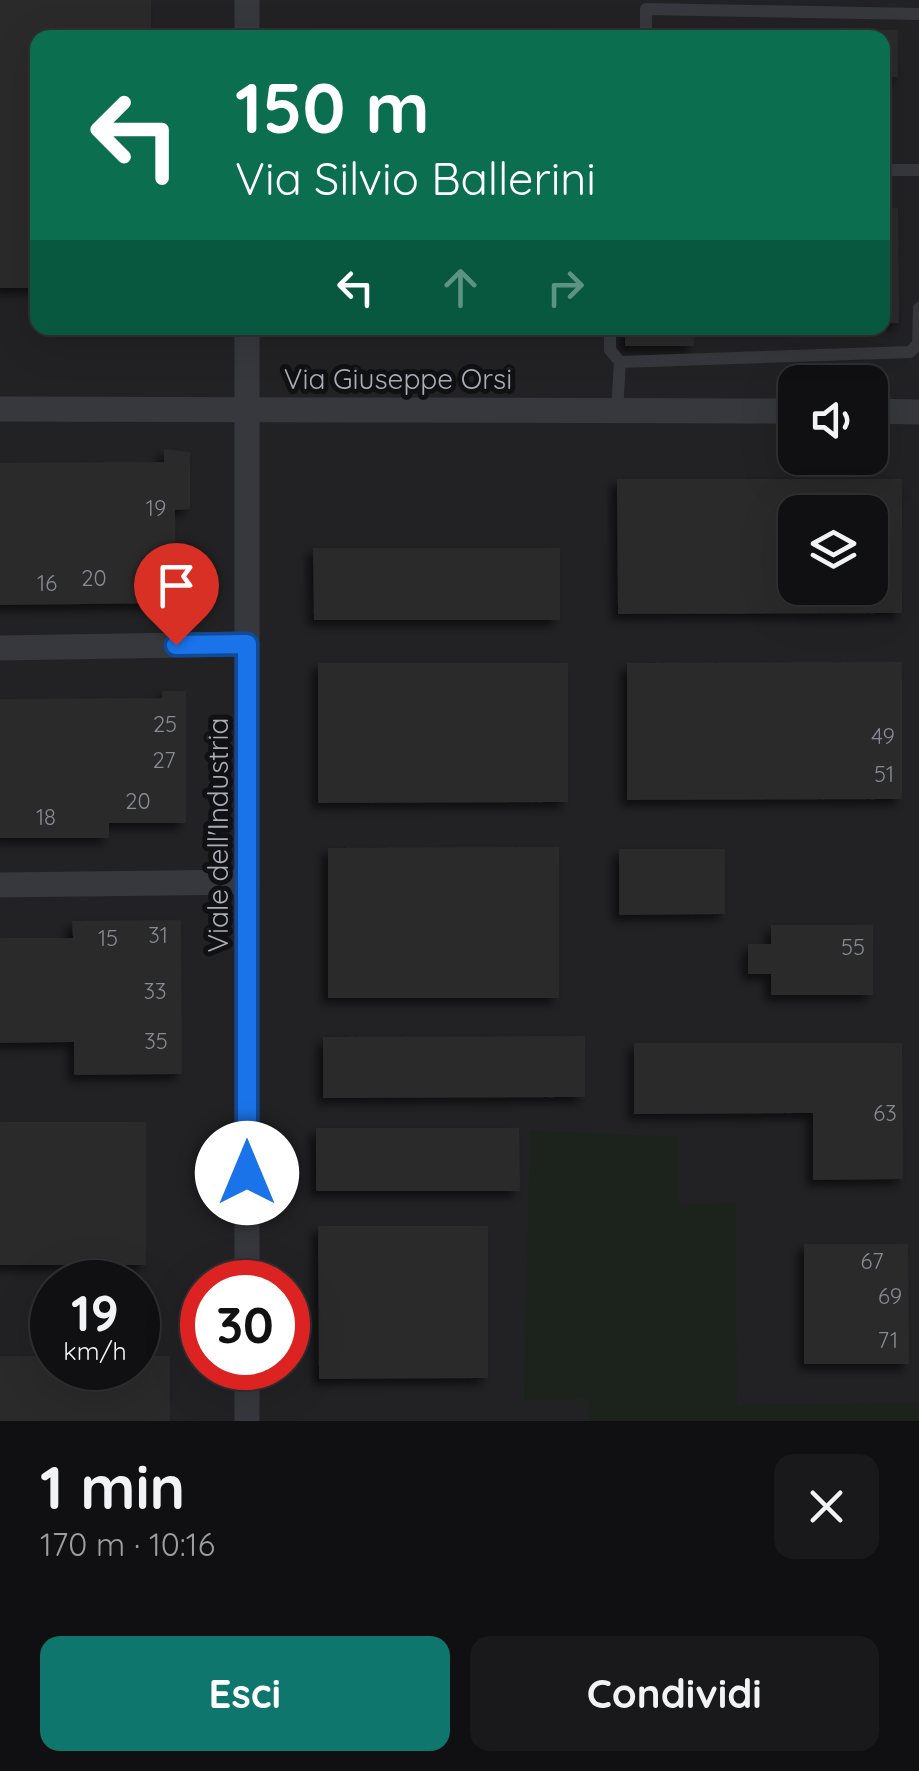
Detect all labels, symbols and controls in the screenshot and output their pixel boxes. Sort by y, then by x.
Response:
text: 150 m [235,63,430,151]
icon: left [70,70,200,200]
text: Via Silvio Ballerini [235,150,596,206]
icon: left [328,260,383,315]
icon: ahead [433,260,488,315]
icon: right [538,260,593,315]
street label: Via Giuseppe Orsi [284,361,512,396]
map controls [778,365,888,605]
button: sound [778,365,888,475]
house number: 19 [146,494,166,522]
button: layers [778,495,888,605]
pin [134,543,219,646]
icon: arrive [149,558,204,613]
house number: 20 [81,564,107,592]
house number: 16 [37,569,57,597]
house number: 25 [153,710,177,738]
street label: Viale dell'Industria [200,717,235,953]
house number: 49 [871,722,895,750]
house number: 27 [152,746,176,774]
house number: 51 [874,760,894,788]
house number: 20 [125,787,151,815]
house number: 18 [36,803,56,831]
house number: 31 [148,921,168,949]
house number: 15 [98,924,118,952]
house number: 55 [841,933,865,961]
house number: 33 [143,977,167,1005]
house number: 35 [144,1027,168,1055]
house number: 63 [873,1099,897,1127]
position arrow [195,1121,299,1225]
house number: 67 [860,1247,884,1275]
speed limit sign: 30 [180,1260,310,1390]
text: 19 [71,1281,119,1344]
house number: 69 [878,1282,902,1310]
house number: 71 [878,1326,898,1354]
text: km/h [63,1335,127,1366]
text: 1 min [40,1449,185,1524]
button: close [774,1454,879,1559]
text: 170 m · 10:16 [40,1524,215,1564]
button: Esci [40,1636,450,1751]
button: Condividi [470,1636,879,1751]

